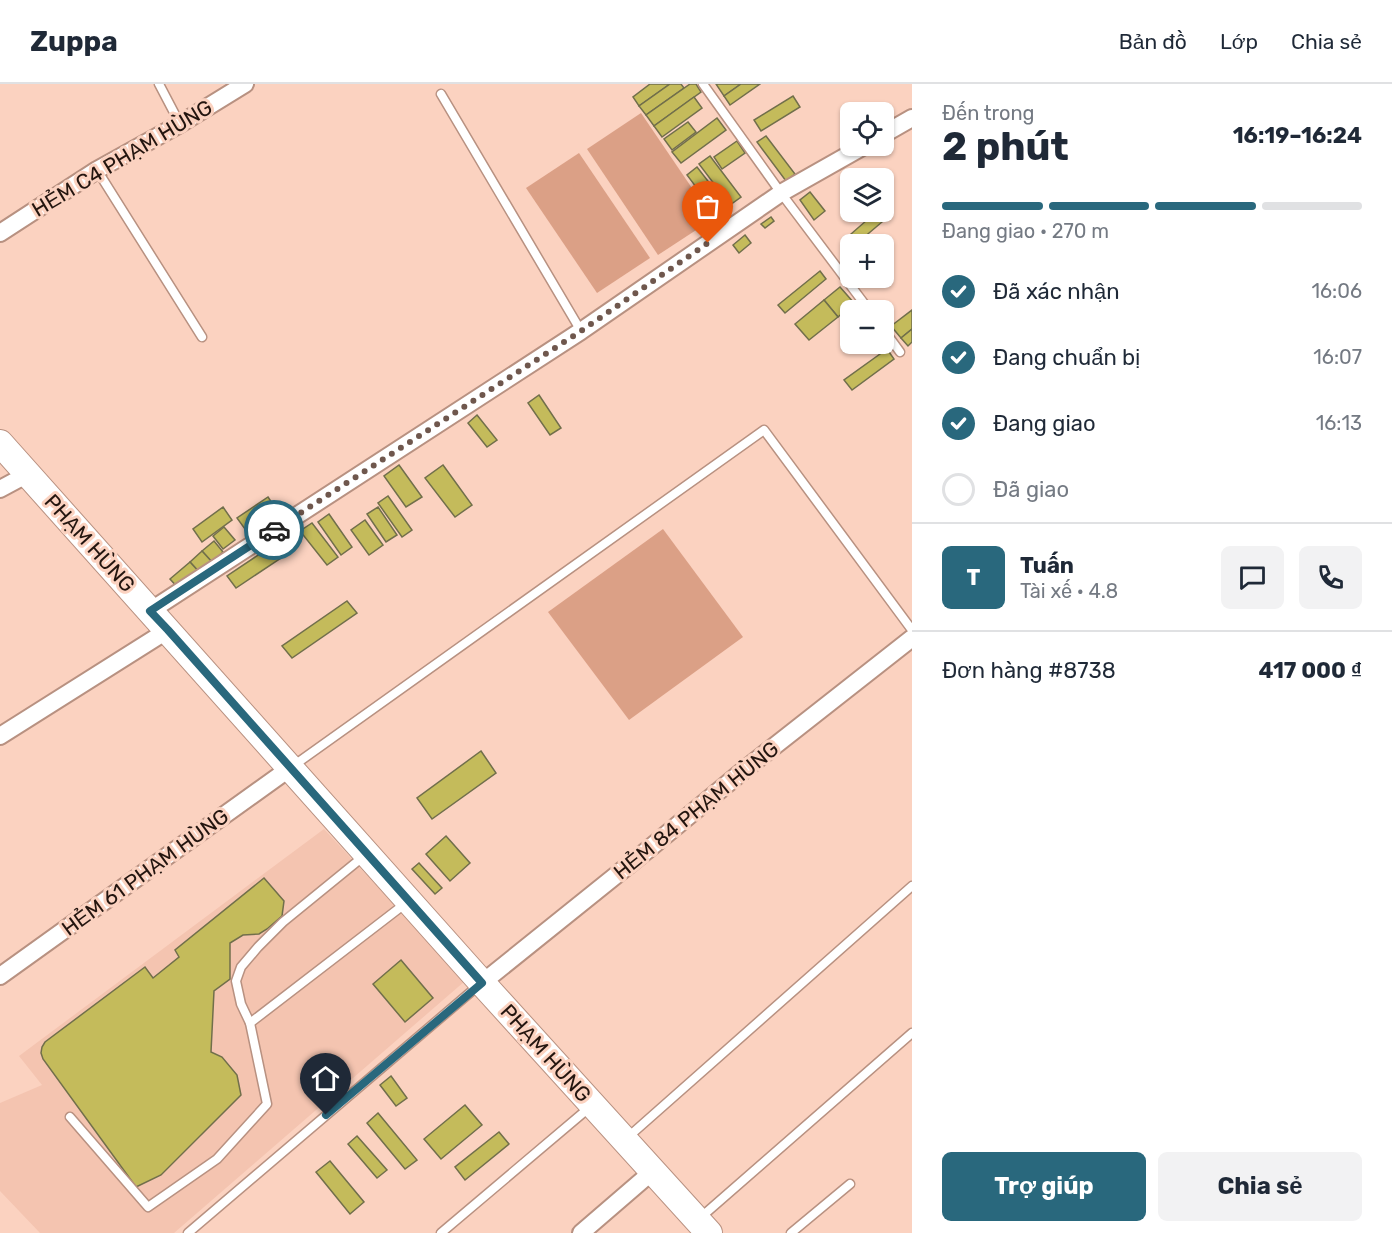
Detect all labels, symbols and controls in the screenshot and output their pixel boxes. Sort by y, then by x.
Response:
text: Zuppa [30,25,118,58]
text: Bản đồ [1119,29,1187,54]
text: Lớp [1220,29,1258,54]
text: Chia sẻ [1291,29,1362,54]
street label: HẺM C4 PHẠM HÙNG [27,94,217,222]
text: Đến trong [942,101,1035,125]
map controls [840,102,894,354]
button: locate [840,102,894,156]
text: 16:19–16:24 [1233,122,1362,149]
text: 2 phút [942,124,1069,170]
button: layers [840,168,894,222]
pin [682,181,733,243]
icon: bag [691,190,724,223]
text: Đang giao · 270 m [942,219,1109,243]
button: + [840,234,894,288]
icon: check [942,275,975,308]
text: Đã xác nhận [993,278,1120,305]
text: 16:06 [1312,279,1362,303]
button: − [840,300,894,354]
icon: check [942,341,975,374]
text: Đang chuẩn bị [993,344,1140,371]
text: 16:07 [1313,345,1362,369]
icon: check [942,407,975,440]
text: Đang giao [993,410,1096,437]
text: 16:13 [1316,411,1362,435]
text: Đã giao [993,476,1069,503]
street label: PHẠM HÙNG [40,489,140,597]
courier [244,500,304,560]
icon: car [258,514,291,547]
button: chat [1221,546,1284,609]
button: phone [1299,546,1362,609]
text: Tuấn [1020,552,1074,579]
text: T [967,564,980,591]
text: Tài xế · 4.8 [1020,579,1118,603]
text: Đơn hàng #8738 [942,657,1116,684]
text: 417 000 ₫ [1258,657,1362,684]
street label: HẺM 84 PHẠM HÙNG [608,736,784,884]
street label: HẺM 61 PHẠM HÙNG [57,803,233,941]
street label: PHẠM HÙNG [496,999,596,1107]
pin [300,1053,351,1115]
icon: home [309,1062,342,1095]
button: Trợ giúp [942,1152,1146,1221]
button: Chia sẻ [1158,1152,1362,1221]

